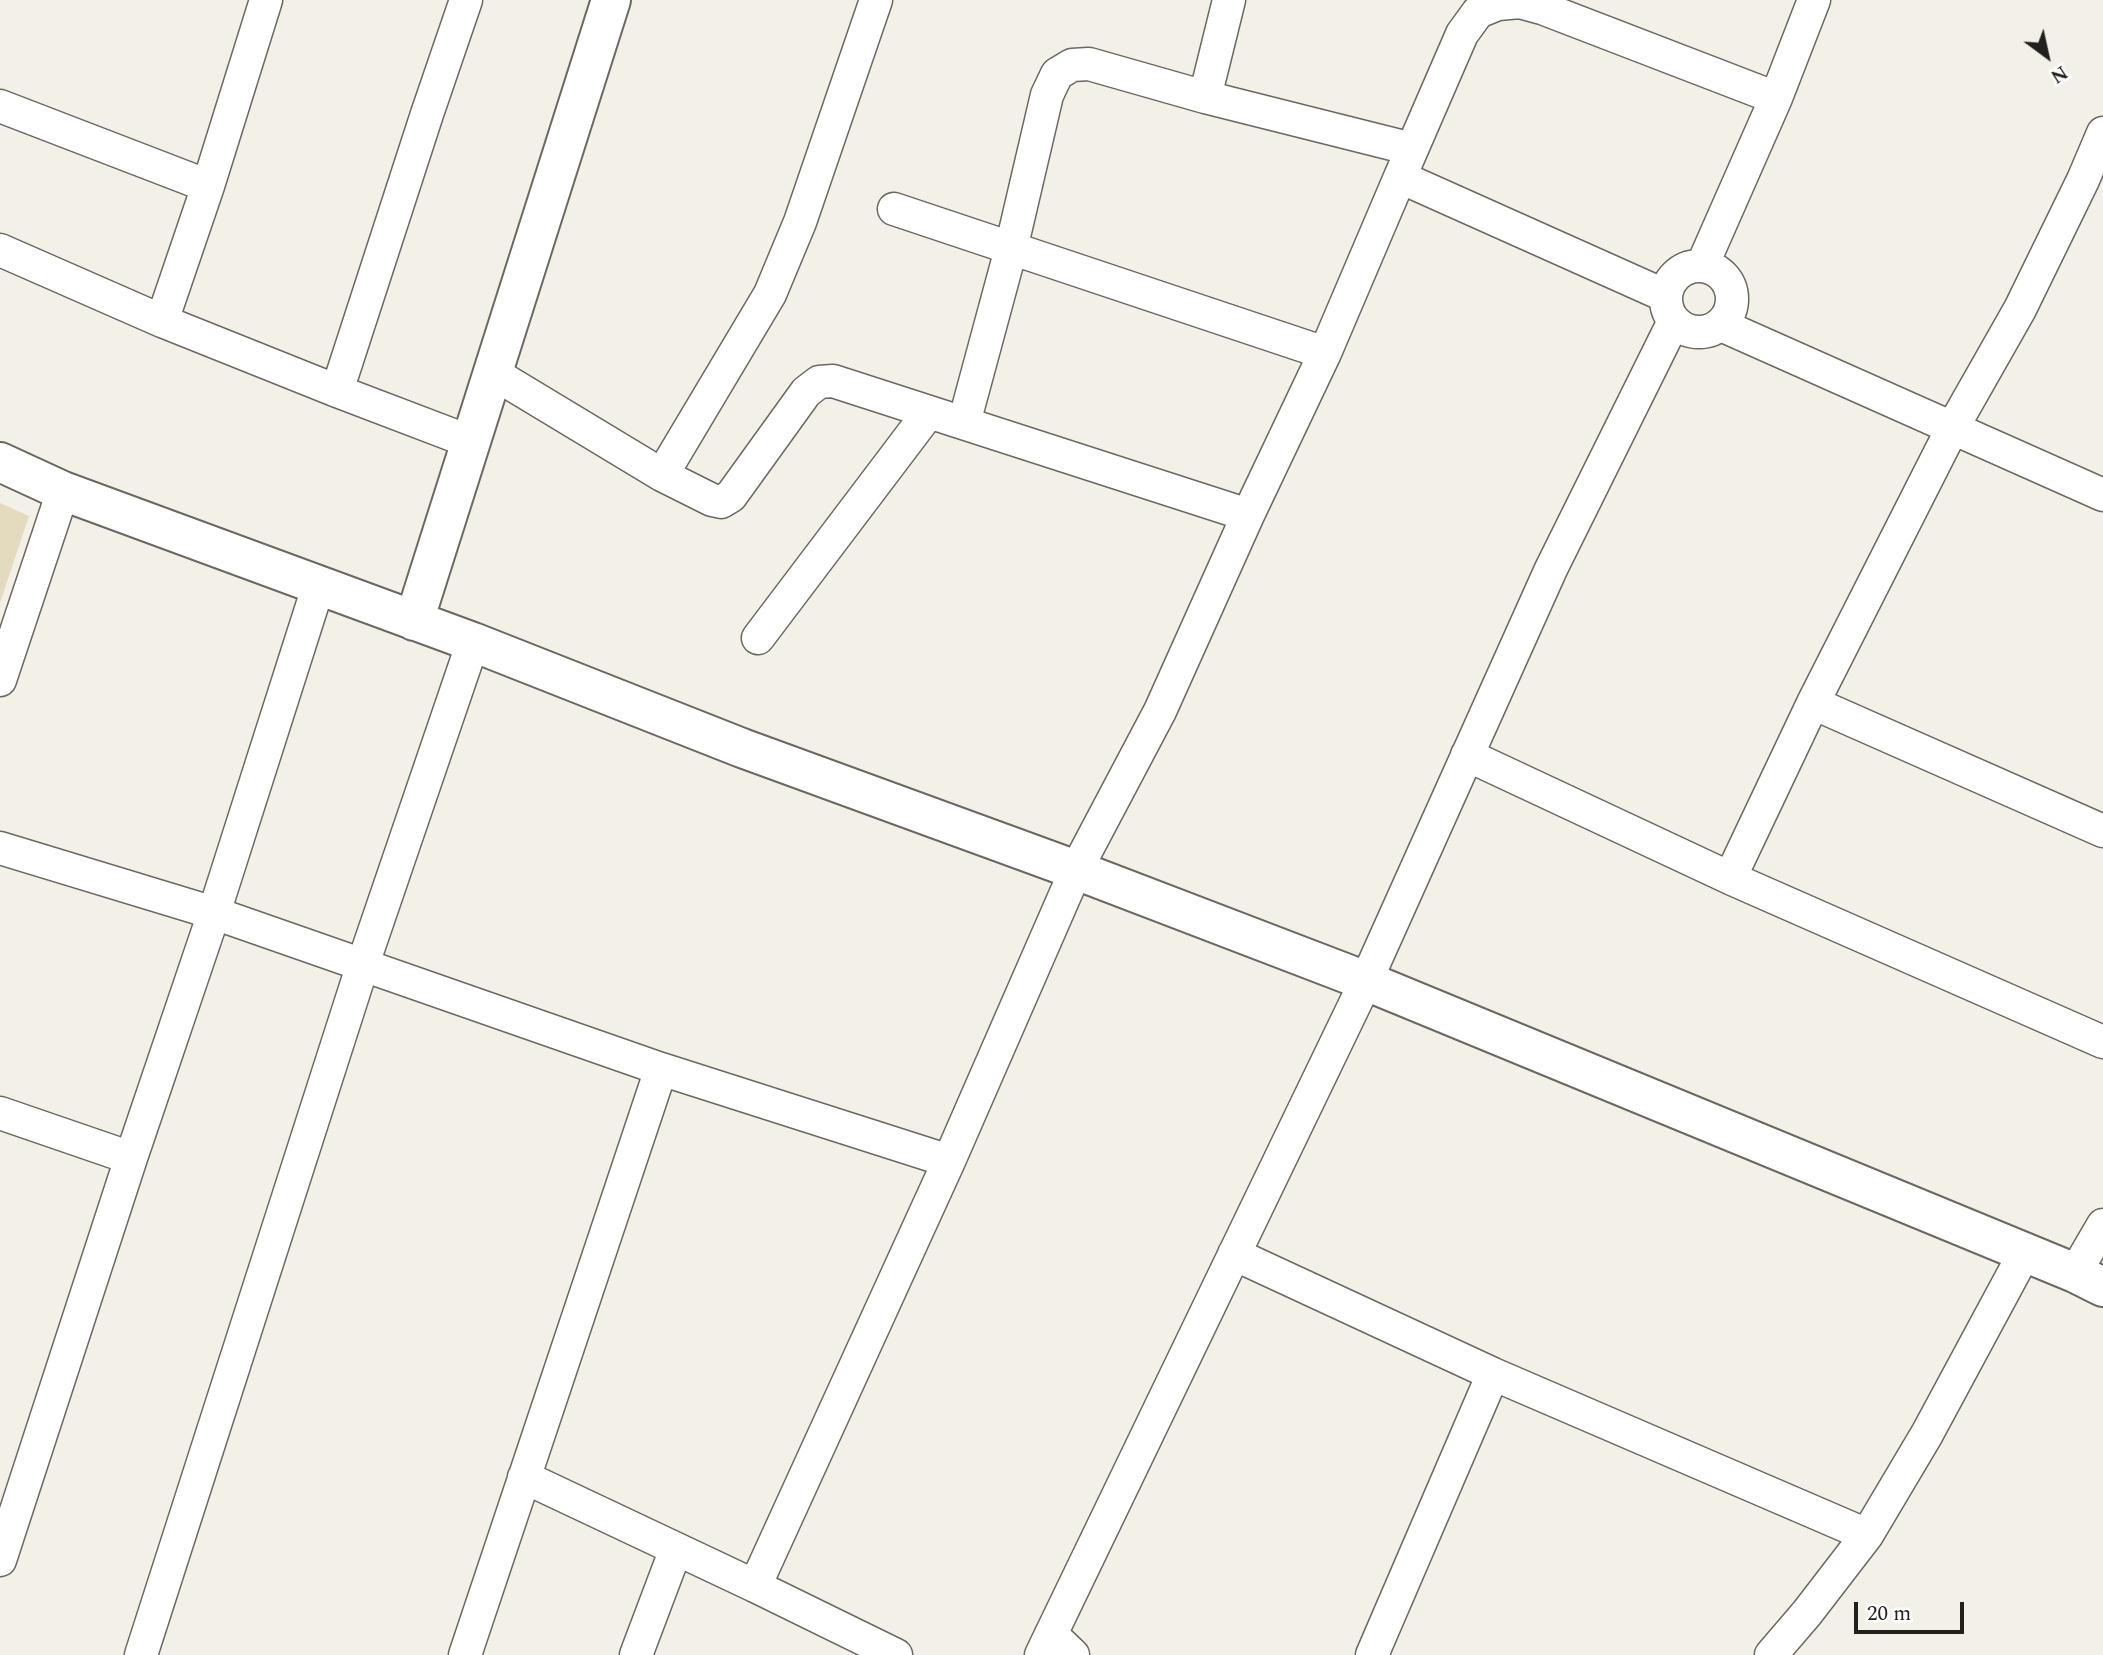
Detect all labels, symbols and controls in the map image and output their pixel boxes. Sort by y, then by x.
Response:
north arrow [2012,21,2082,91]
text: N [2044,58,2073,90]
scale bar [1858,1588,1968,1632]
text: 20 m [1867,1598,1911,1630]

